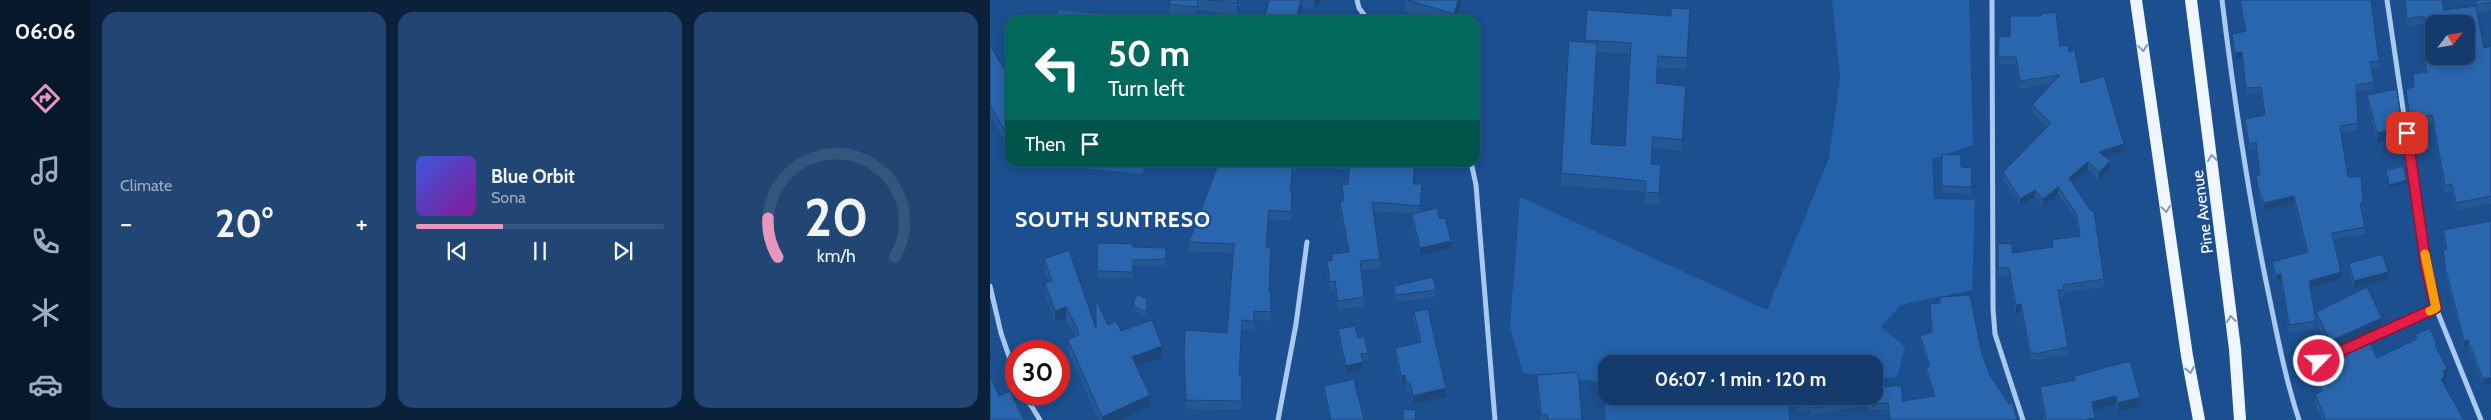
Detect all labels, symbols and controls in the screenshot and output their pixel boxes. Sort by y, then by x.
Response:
north arrow [2425,15,2475,65]
map controls [2425,15,2475,65]
text: 06:06 [15,18,75,45]
text: 50 m [1108,32,1190,75]
icon: left [1025,35,1090,100]
one-way arrow [2137,45,2148,53]
text: Turn left [1108,75,1185,102]
icon: directions [28,81,63,116]
pin [2386,112,2428,154]
icon: arrive [2393,119,2421,147]
icon: arrive [1076,130,1104,158]
text: Then [1025,133,1066,156]
icon: music [28,153,63,188]
one-way arrow [2207,153,2218,161]
text: Blue Orbit [491,165,575,188]
street label: Pine Avenue [2188,169,2217,255]
text: Climate [120,176,172,195]
text: 20 [804,186,868,249]
text: Sona [491,188,526,207]
text: 20° [215,200,273,247]
one-way arrow [2160,205,2171,213]
text: − [120,206,132,240]
text: + [356,206,368,240]
district label: SOUTH SUNTRESO [1015,207,1211,232]
icon: phone [28,224,63,259]
icon: previous [443,237,471,265]
icon: pause [526,237,554,265]
icon: next [609,237,637,265]
text: km/h [816,245,856,266]
icon: climate [28,295,63,330]
one-way arrow [2226,315,2237,323]
position arrow [2292,334,2344,386]
speed limit sign: 30 [1005,340,1070,405]
one-way arrow [2184,365,2194,374]
icon: car [28,367,63,402]
text: 06:07 · 1 min · 120 m [1655,368,1826,391]

